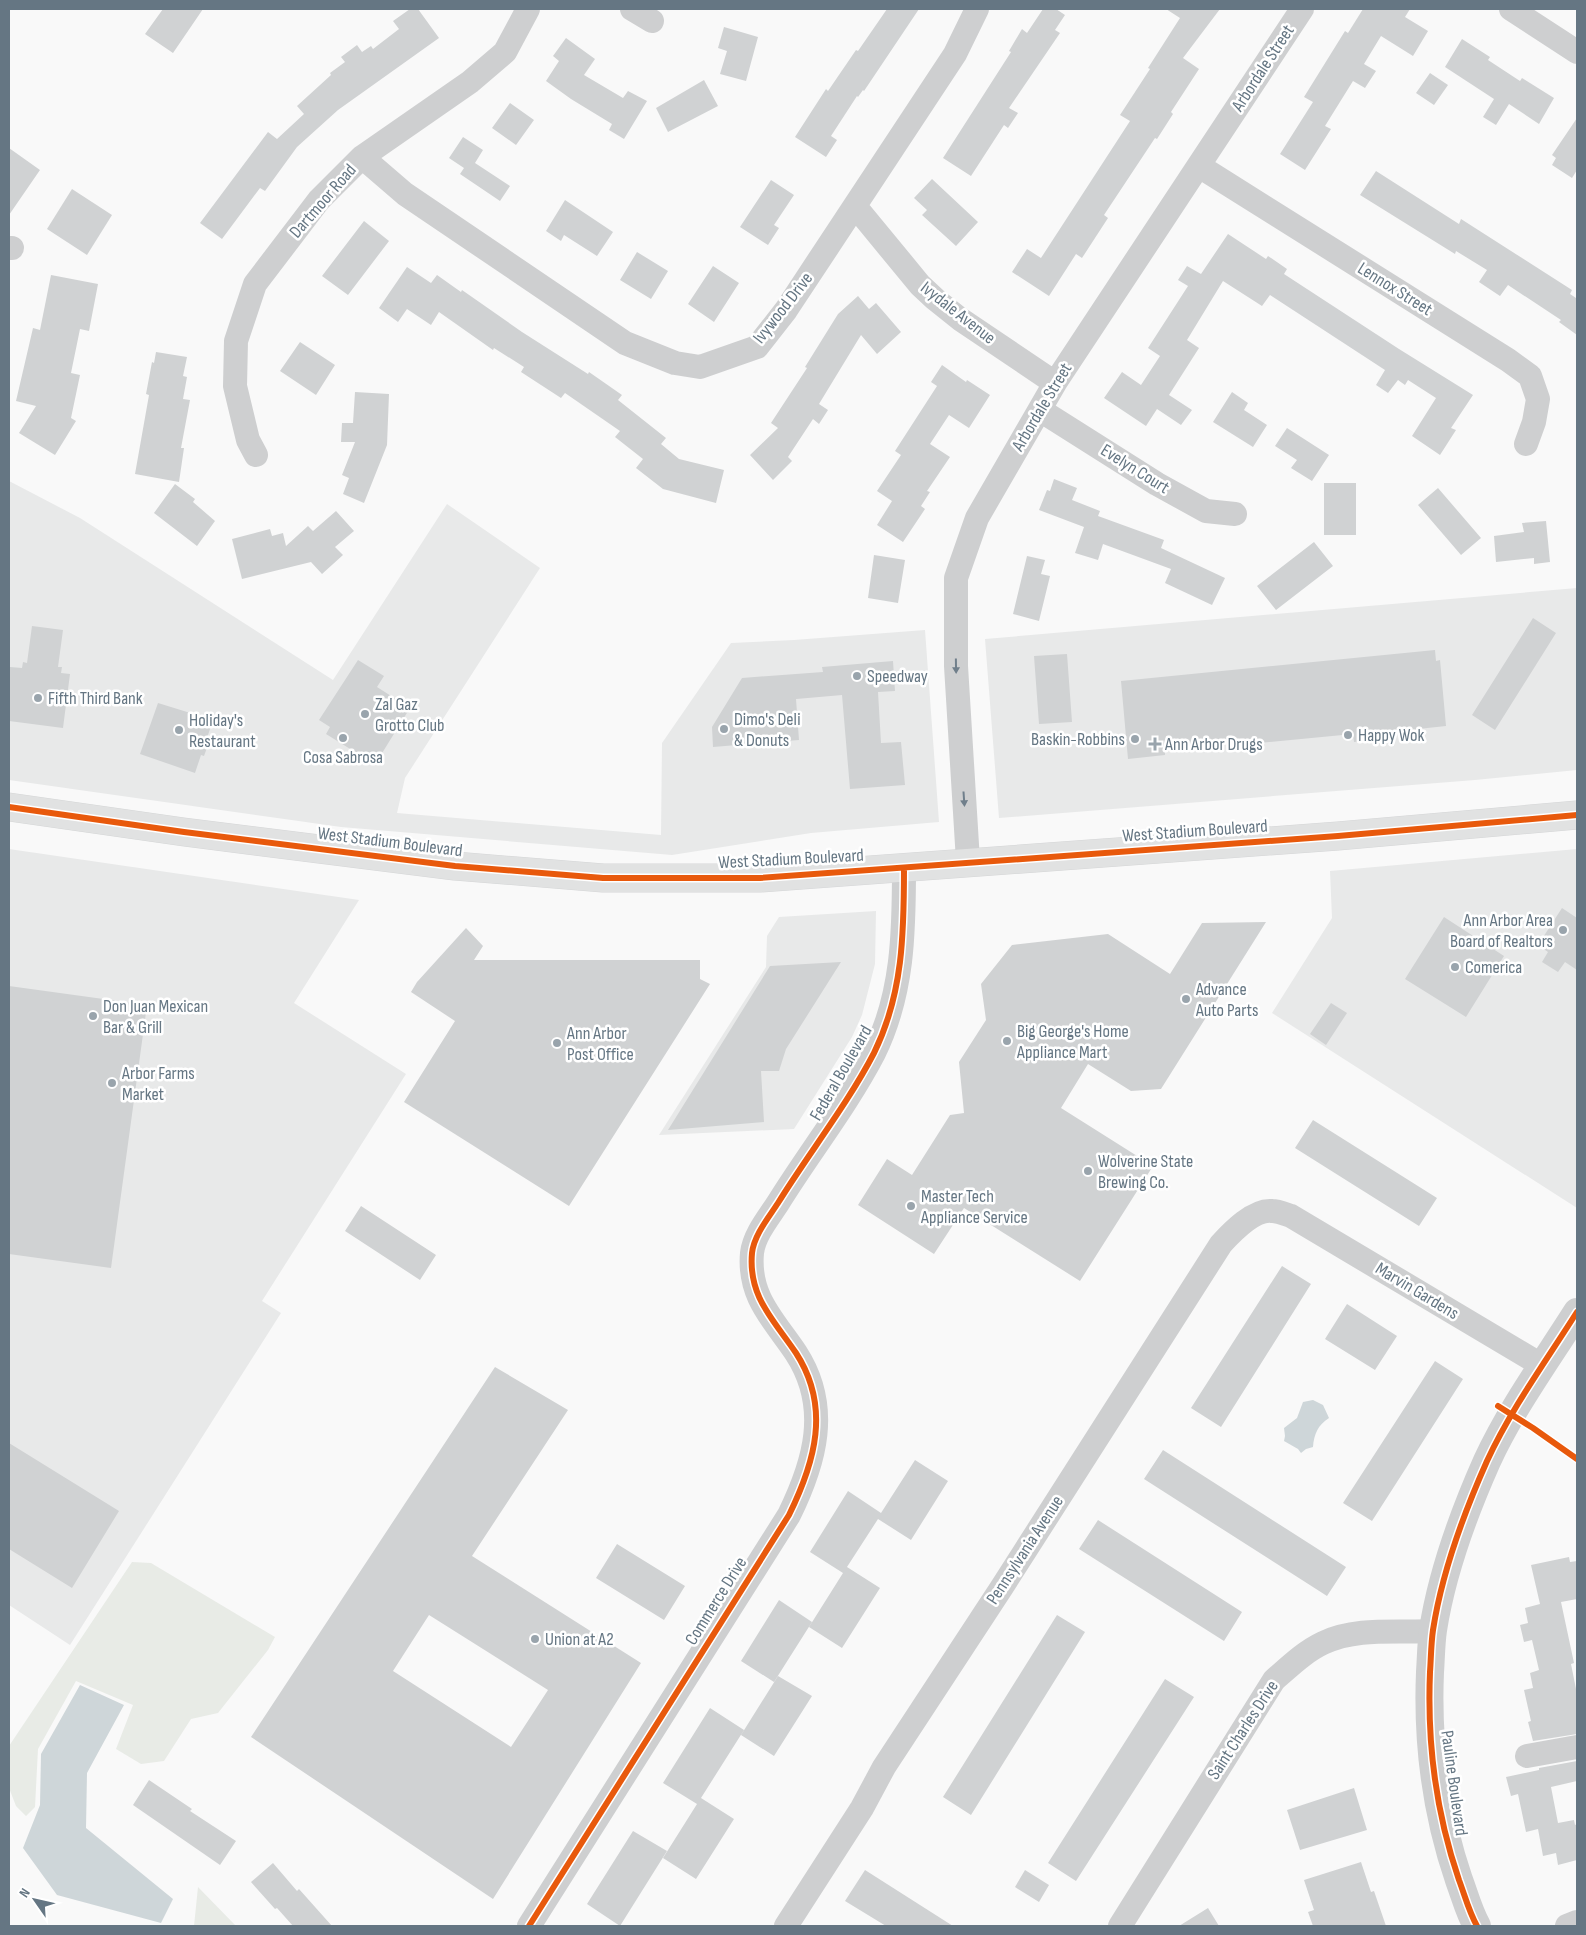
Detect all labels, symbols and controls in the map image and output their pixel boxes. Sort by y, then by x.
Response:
street label: Arbordale Street [1227,20,1299,116]
street label: Dartmoor Road [285,160,361,242]
street label: Lennox Street [1354,258,1437,320]
street label: Ivywood Drive [749,268,817,348]
street label: Ivydale Avenue [916,277,1000,349]
street label: Arbordale Street [1007,359,1077,456]
street label: Evelyn Court [1097,440,1174,499]
one-way arrow [952,658,960,674]
place label: Speedway [867,666,928,687]
marker: Speedway [851,670,863,682]
place label: Fifth Third Bank [48,688,143,709]
marker: Fifth Third Bank [32,692,44,704]
place label: Zal Gaz Grotto Club [375,694,445,736]
marker: Zal Gaz Grotto Club [359,708,371,720]
place label: Dimo's Deli & Donuts [734,709,801,751]
place label: Holiday's Restaurant [189,710,256,752]
marker: Dimo's Deli & Donuts [718,723,730,735]
marker: Holiday's Restaurant [173,724,185,736]
place label: Happy Wok [1358,725,1425,746]
place label: Baskin-Robbins [1031,729,1125,750]
marker: Happy Wok [1342,729,1354,741]
marker: Cosa Sabrosa [337,732,349,744]
marker: Baskin-Robbins [1129,733,1141,745]
place label: Ann Arbor Drugs [1164,734,1263,755]
marker: Ann Arbor Drugs [1149,738,1161,750]
place label: Cosa Sabrosa [303,747,383,768]
one-way arrow [961,791,969,807]
street label: West Stadium Boulevard [1122,815,1268,847]
street label: West Stadium Boulevard [316,823,464,861]
street label: West Stadium Boulevard [718,845,864,873]
place label: Ann Arbor Area Board of Realtors [1450,910,1553,952]
marker: Ann Arbor Area Board of Realtors [1557,924,1569,936]
place label: Comerica [1465,957,1522,978]
marker: Comerica [1449,961,1461,973]
place label: Advance Auto Parts [1195,979,1258,1021]
marker: Advance Auto Parts [1180,993,1192,1005]
place label: Don Juan Mexican Bar & Grill [103,996,208,1038]
marker: Don Juan Mexican Bar & Grill [87,1010,99,1022]
place label: Big George's Home Appliance Mart [1016,1021,1129,1063]
street label: Federal Boulevard [805,1022,877,1124]
place label: Ann Arbor Post Office [566,1023,634,1065]
marker: Big George's Home Appliance Mart [1001,1035,1013,1047]
marker: Ann Arbor Post Office [551,1037,563,1049]
place label: Arbor Farms Market [121,1063,195,1105]
marker: Arbor Farms Market [106,1077,118,1089]
place label: Wolverine State Brewing Co. [1098,1151,1193,1193]
marker: Wolverine State Brewing Co. [1082,1165,1094,1177]
place label: Master Tech Appliance Service [920,1186,1028,1228]
marker: Master Tech Appliance Service [905,1200,917,1212]
street label: Marvin Gardens [1372,1258,1462,1324]
street label: Pennsylvania Avenue [982,1492,1068,1608]
street label: Commerce Drive [681,1553,751,1649]
place label: Union at A2 [545,1629,614,1650]
marker: Union at A2 [529,1633,541,1645]
street label: Saint Charles Drive [1203,1676,1283,1784]
street label: Pauline Boulevard [1436,1729,1472,1837]
north arrow [10,1875,60,1925]
text: N [15,1885,34,1901]

